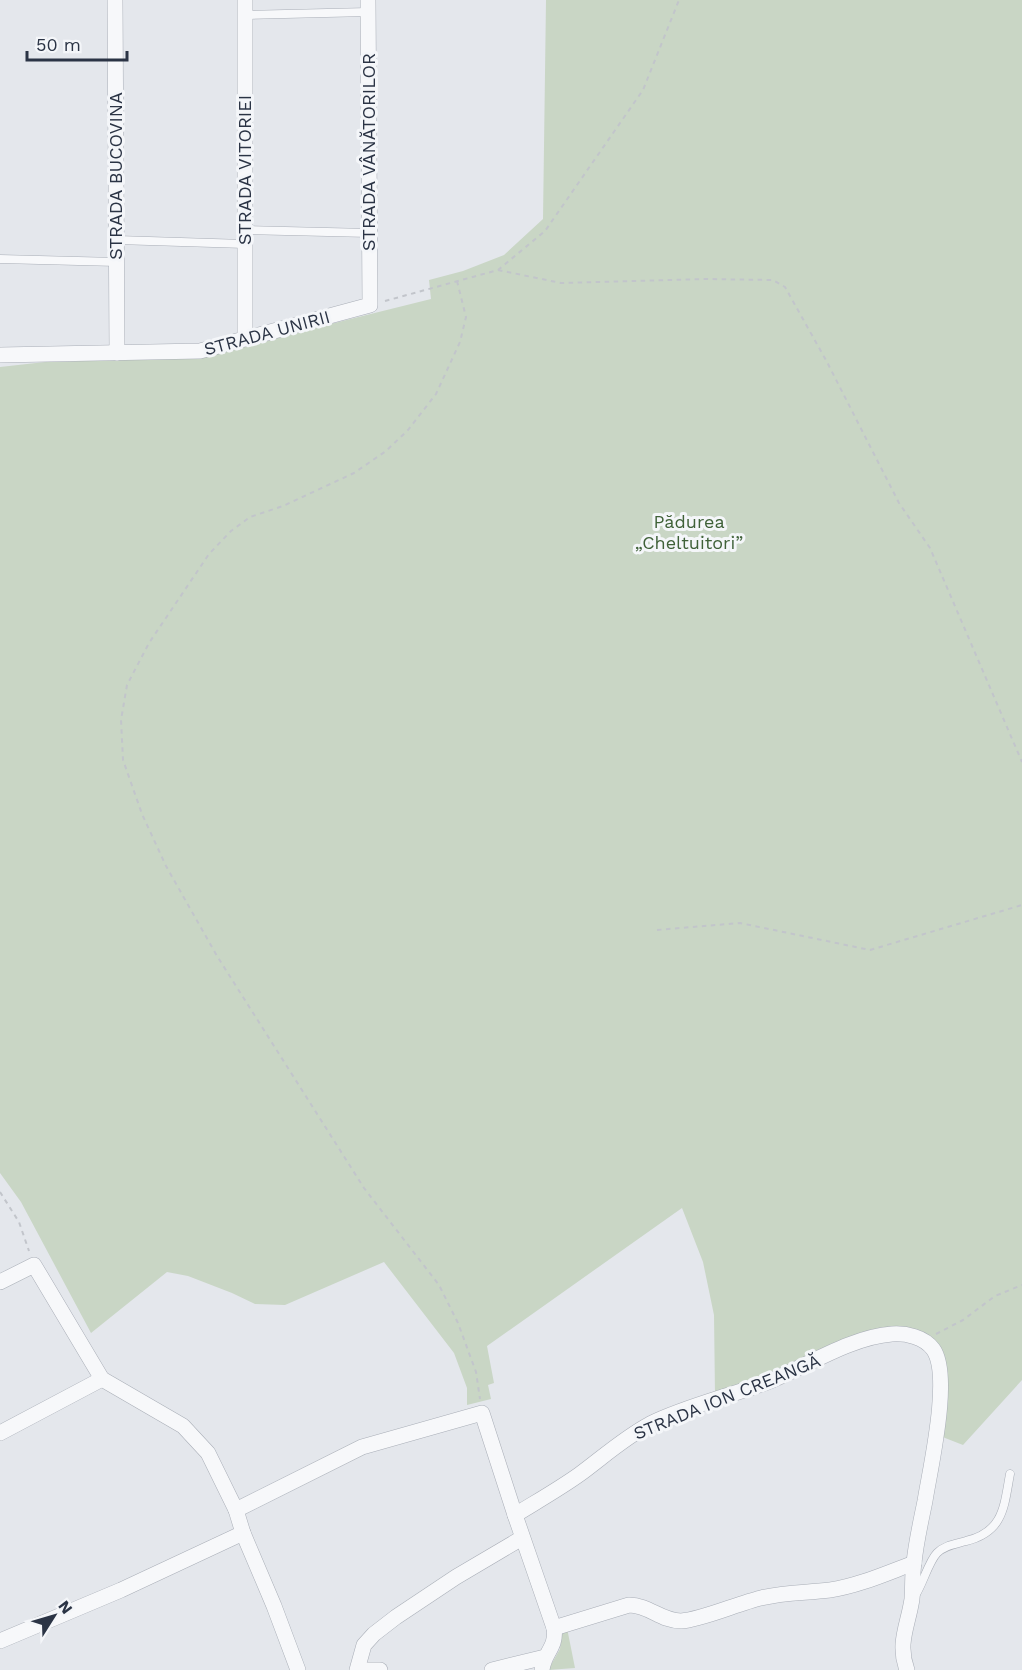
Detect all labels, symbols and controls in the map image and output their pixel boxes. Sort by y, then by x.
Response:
scale bar [27,24,128,62]
text: 50 m [36,34,81,55]
street label: STRADA VÂNĂTORILOR [358,53,379,251]
street label: STRADA BUCOVINA [105,92,126,260]
street label: STRADA VITORIEI [234,95,255,245]
street label: STRADA UNIRII [202,306,332,359]
park label: Pădurea „Cheltuitori” [635,511,743,553]
street label: STRADA ION CREANGĂ [630,1349,823,1444]
north arrow [24,1586,84,1646]
text: N [54,1597,77,1618]

